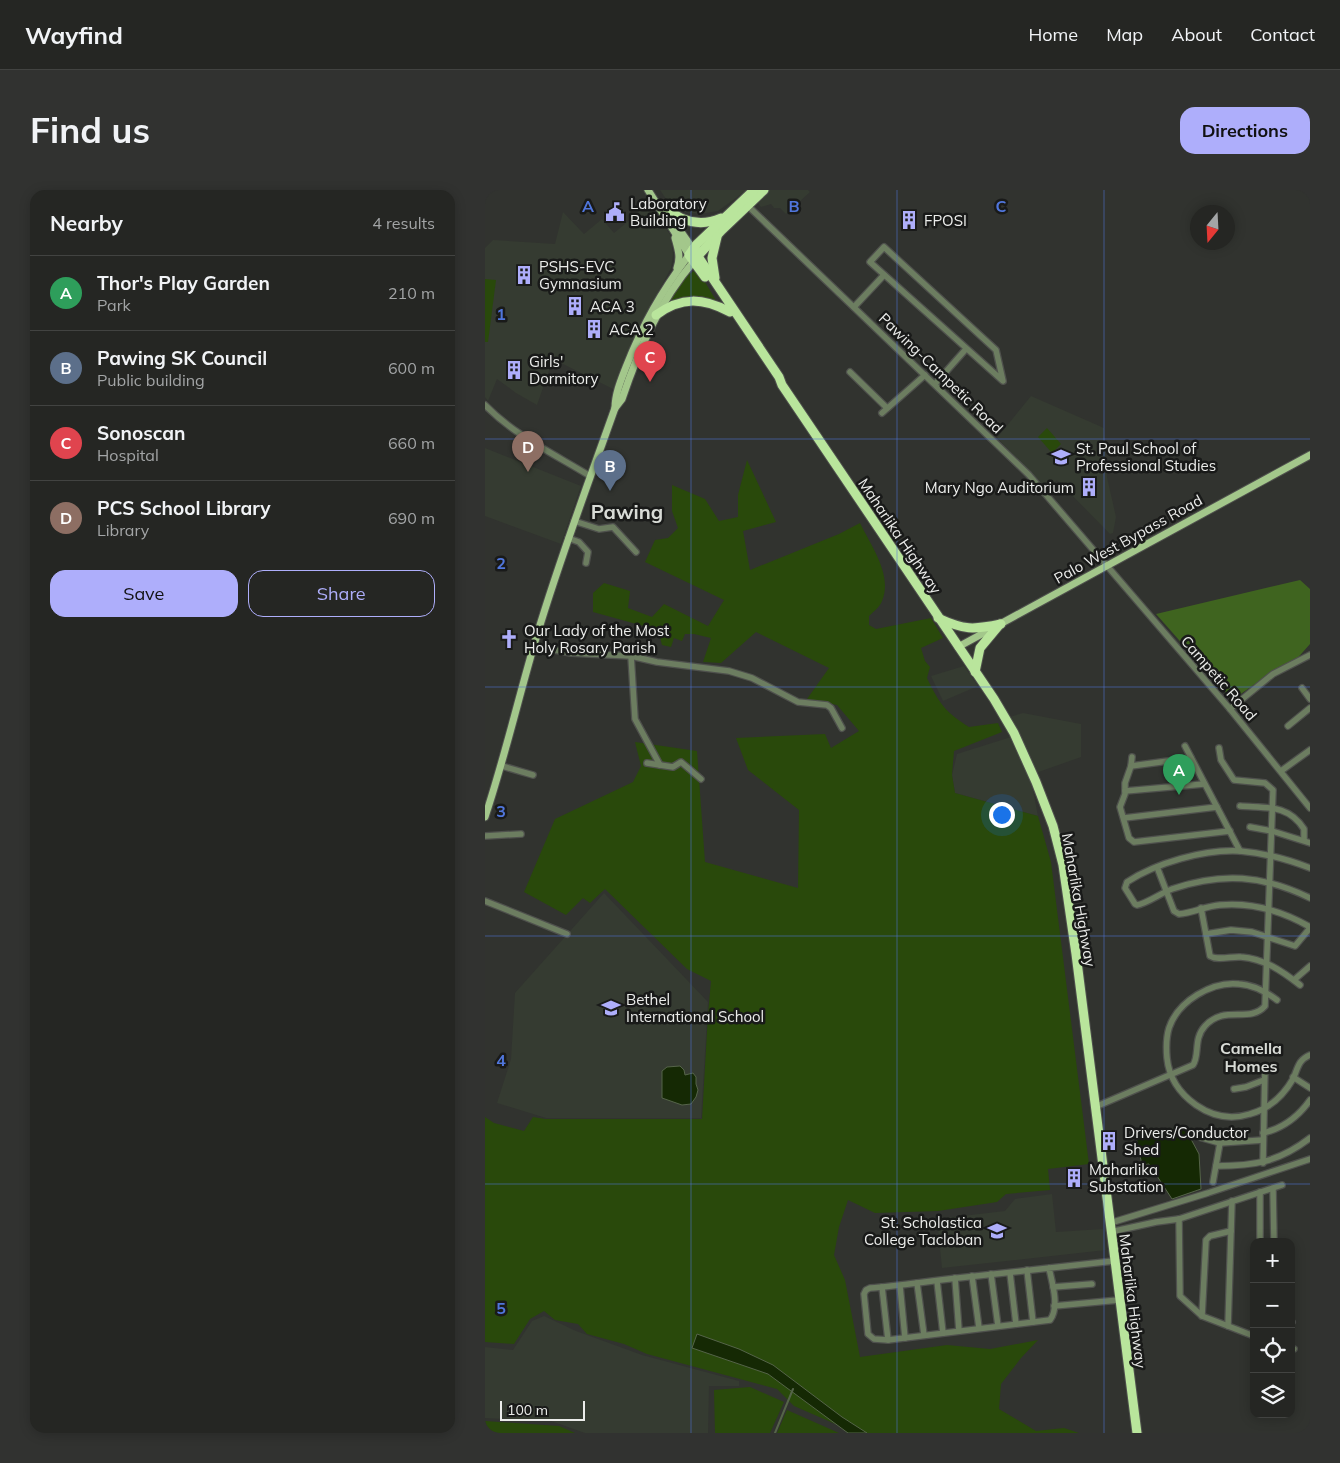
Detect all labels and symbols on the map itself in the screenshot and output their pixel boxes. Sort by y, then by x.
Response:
place label: Laboratory Building [630,194,707,230]
text: A [582,196,594,216]
text: B [788,196,800,216]
text: C [996,196,1007,216]
public building icon: Laboratory Building [604,201,626,223]
north arrow [1190,205,1235,250]
building icon: FPOSI [898,209,920,231]
place label: FPOSI [924,211,967,230]
place label: PSHS-EVC Gymnasium [539,257,622,293]
building icon: PSHS-EVC Gymnasium [513,264,535,286]
building icon: ACA 3 [564,295,586,317]
place label: ACA 3 [590,297,635,316]
text: 1 [496,304,506,324]
street label: Pawing-Campetic Road [875,309,1007,437]
building icon: ACA 2 [583,318,605,340]
place label: ACA 2 [609,320,654,339]
pin: C [634,341,666,382]
place label: Girls' Dormitory [529,352,599,388]
building icon: Girls' Dormitory [503,359,525,381]
pin: D [512,431,544,472]
place label: St. Paul School of Professional Studies [1076,439,1216,475]
school or university icon: St. Paul School of Professional Studies [1050,446,1072,468]
pin: B [594,450,626,491]
street label: Maharlika Highway [854,475,946,597]
building icon: Mary Ngo Auditorium [1078,476,1100,498]
place label: Mary Ngo Auditorium [925,478,1074,497]
street label: Palo West Bypass Road [1051,490,1205,588]
district label: Pawing [591,499,663,524]
text: 2 [496,553,506,573]
place label: Our Lady of the Most Holy Rosary Parish [524,621,669,657]
church icon: Our Lady of the Most Holy Rosary Parish [498,628,520,650]
street label: Campetic Road [1177,632,1261,724]
pin: A [1163,754,1195,795]
text: 3 [496,801,506,821]
your location [989,802,1015,828]
street label: Maharlika Highway [1058,832,1100,968]
place label: Bethel International School [626,990,764,1026]
school or university icon: Bethel International School [600,997,622,1019]
district label: Camella Homes [1220,1038,1282,1076]
text: 4 [496,1050,506,1070]
place label: Drivers/Conductor Shed [1124,1123,1249,1159]
building icon: Drivers/Conductor Shed [1098,1130,1120,1152]
place label: Maharlika Substation [1089,1160,1164,1196]
building icon: Maharlika Substation [1063,1167,1085,1189]
place label: St. Scholastica College Tacloban [864,1213,982,1249]
school or university icon: St. Scholastica College Tacloban [986,1220,1008,1242]
street label: Maharlika Highway [1115,1233,1151,1369]
text: 5 [496,1298,506,1318]
scale bar [500,1398,585,1421]

